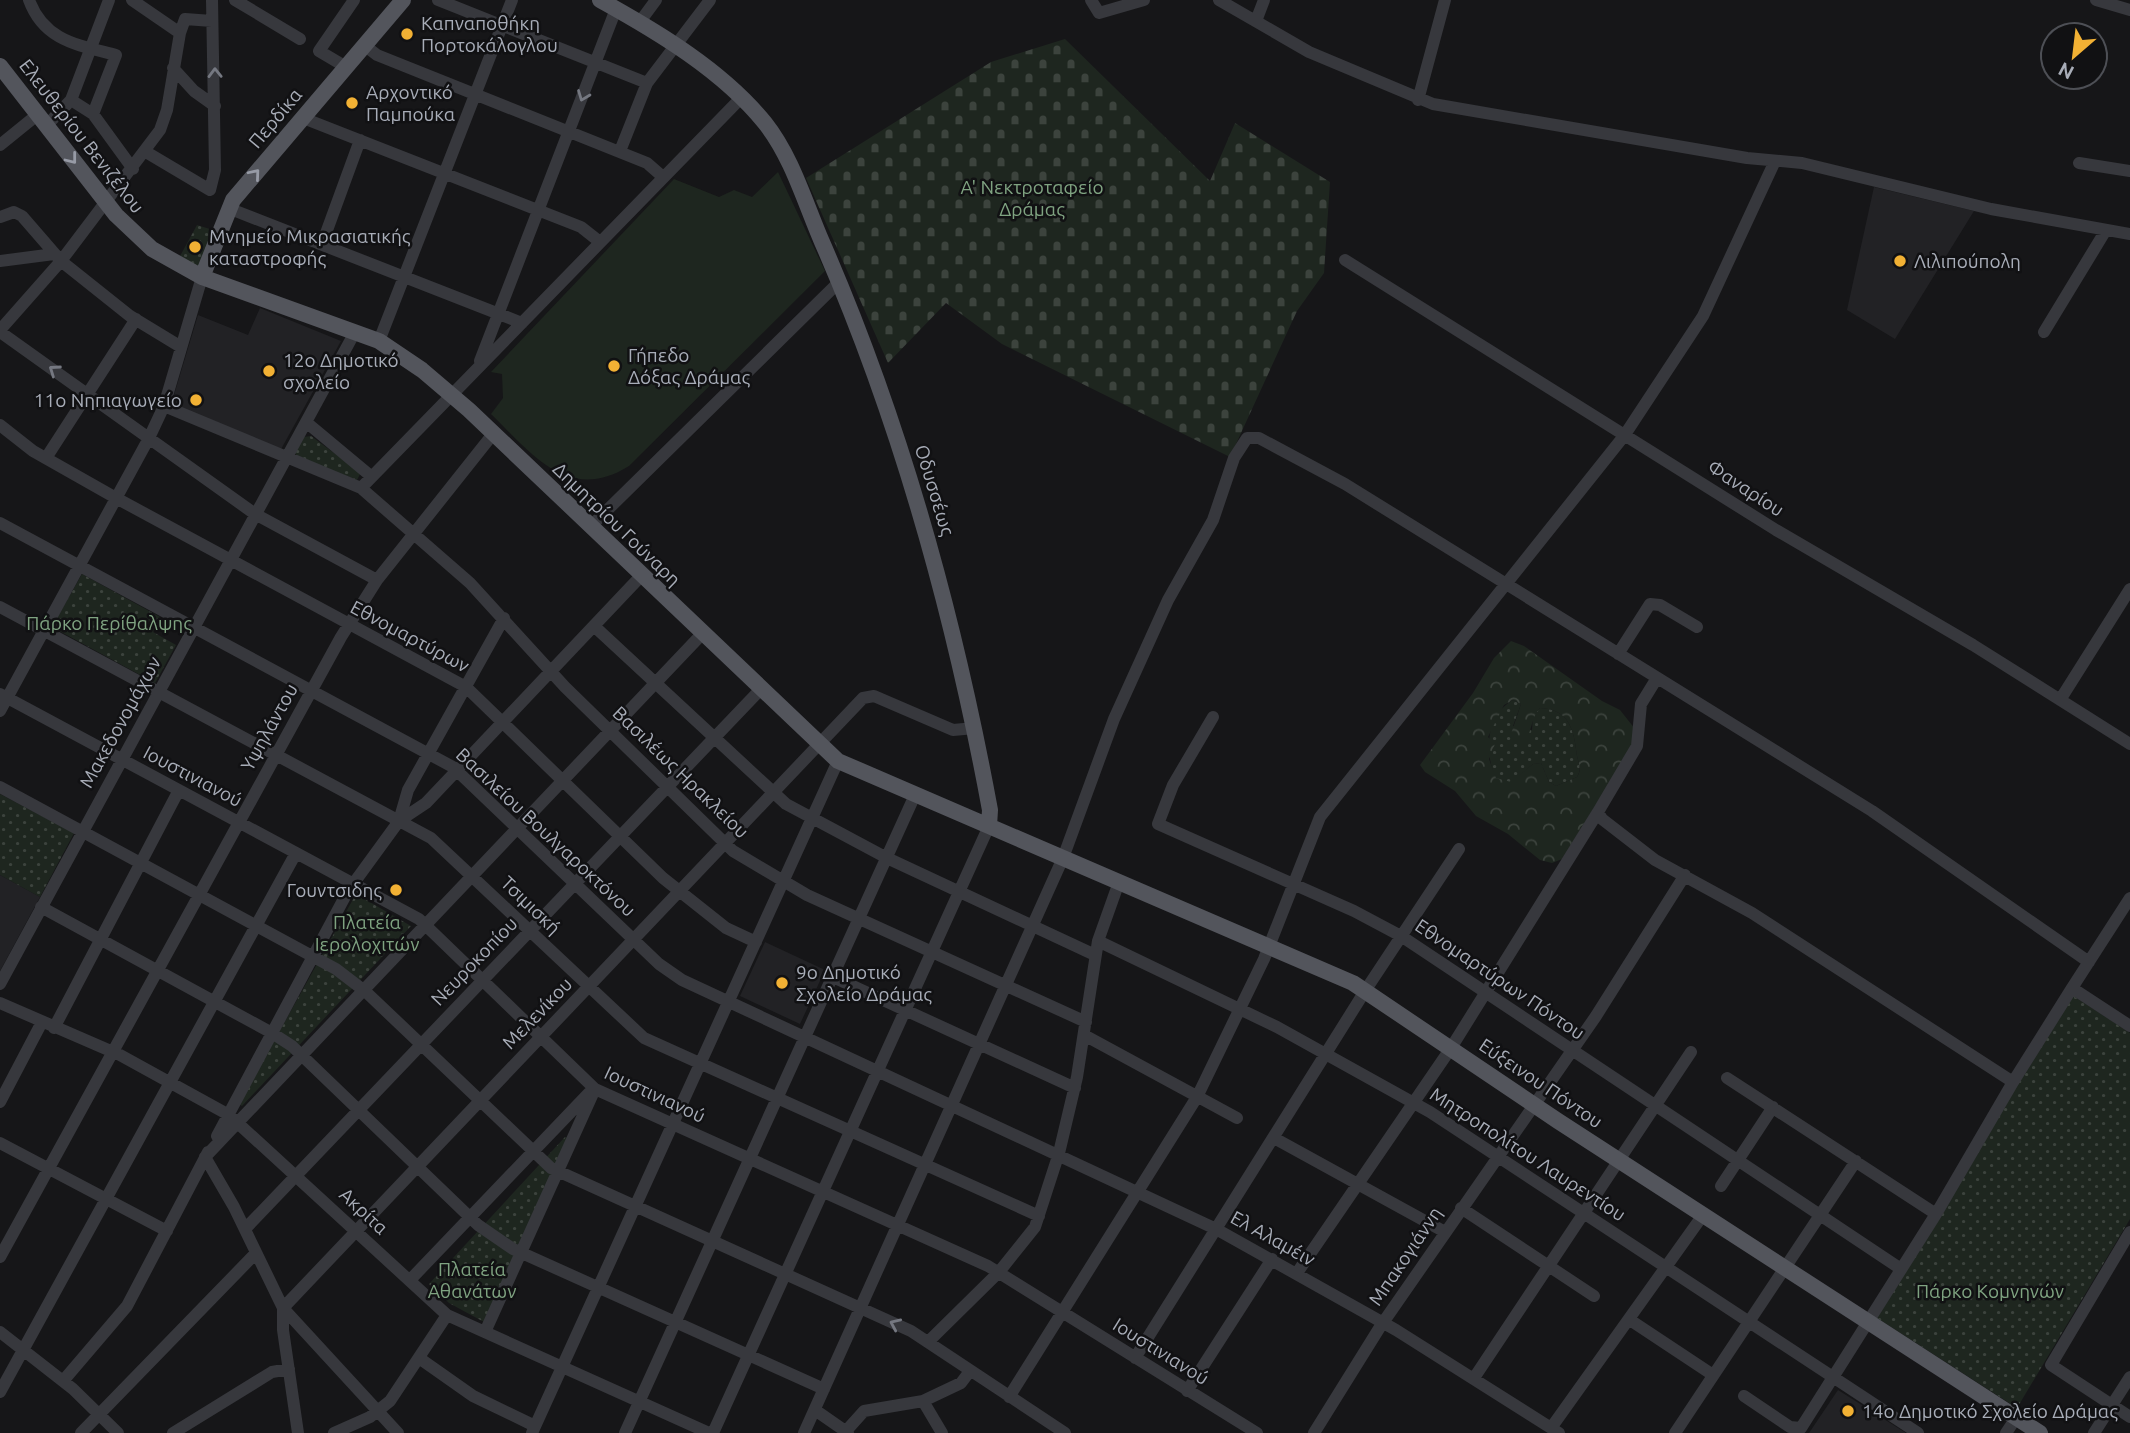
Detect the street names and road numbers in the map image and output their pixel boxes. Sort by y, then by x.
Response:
street label: Ελευθερίου Βενιζέλου [15,55,149,217]
street label: Περδίκα [244,84,306,152]
street label: Οδυσσέως [911,442,959,538]
street label: Φαναρίου [1704,455,1788,521]
street label: Δημητρίου Γούναρη [549,458,685,590]
street label: Εθνομαρτύρων [347,596,473,676]
street label: Μακεδονομάχων [75,653,165,791]
street label: Υψηλάντου [236,680,302,774]
street label: Βασιλέως Ηρακλείου [609,702,753,842]
street label: Ιουστινιανού [140,741,246,811]
street label: Βασιλείου Βουλγαροκτόνου [452,743,640,921]
street label: Τσιμισκή [497,871,565,939]
street label: Νευροκοπίου [426,912,522,1010]
street label: Εθνομαρτύρων Πόντου [1411,914,1589,1044]
street label: Μελενίκου [498,973,576,1053]
street label: Εύξεινου Πόντου [1475,1034,1607,1132]
street label: Ιουστινιανού [601,1061,709,1127]
street label: Μητροπολίτου Λαυρεντίου [1426,1083,1630,1225]
street label: Ακρίτα [335,1183,393,1239]
street label: Μπακογιάννη [1364,1202,1446,1310]
street label: Ελ Αλαμέιν [1227,1206,1319,1270]
street label: Ιουστινιανού [1109,1313,1213,1389]

